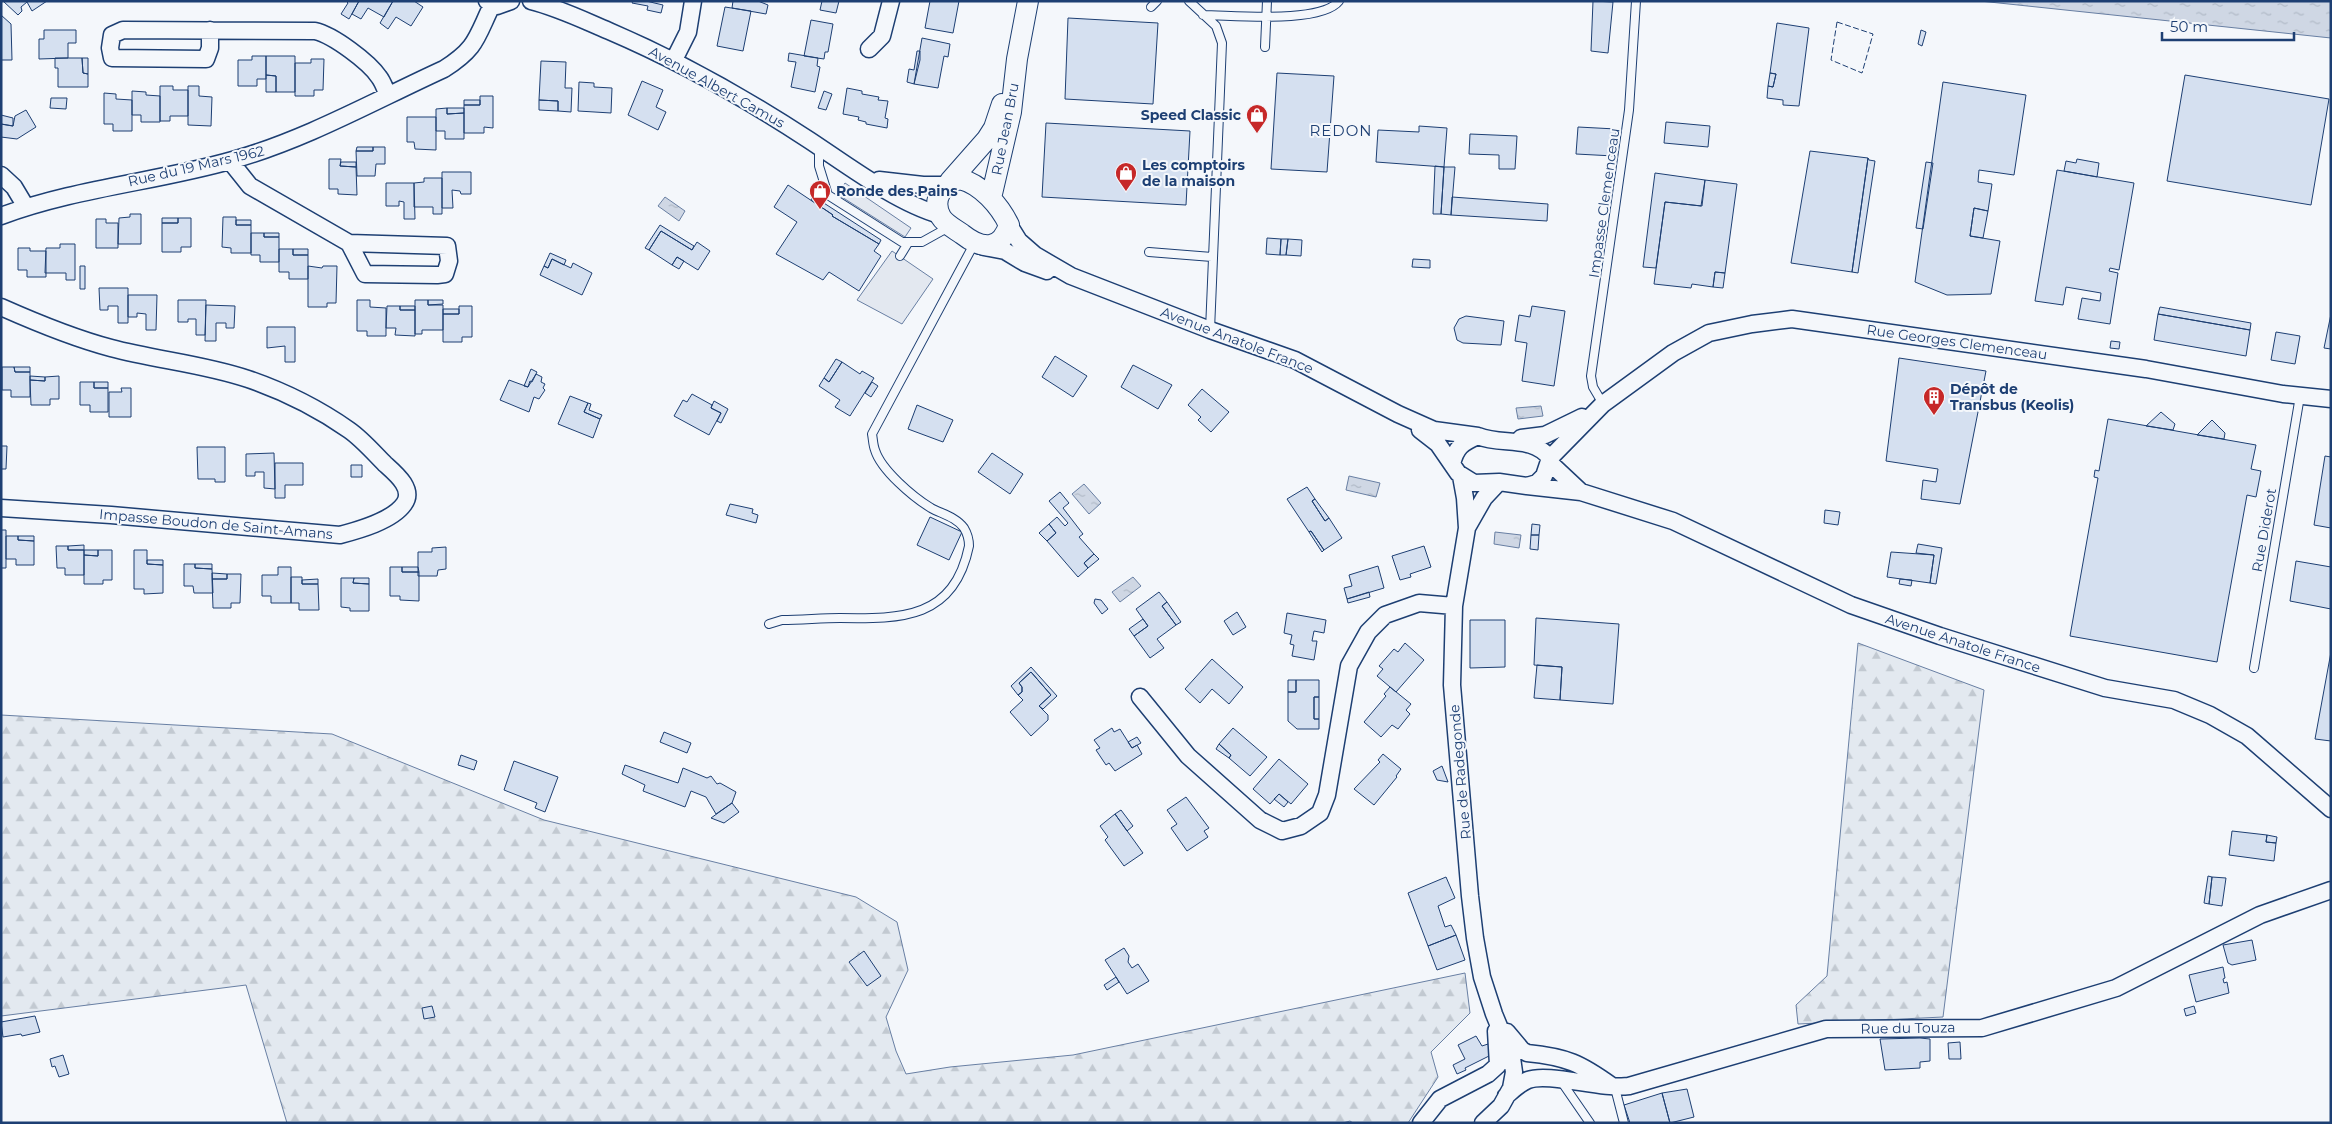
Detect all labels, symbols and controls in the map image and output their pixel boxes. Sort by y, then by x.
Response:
scale bar [2162,10,2294,42]
text: 50 m [2170,17,2208,36]
street label: Avenue Albert Camus [646,42,788,132]
street label: Rue Jean Bru [987,81,1023,177]
shop icon: Speed Classic [1245,103,1269,134]
place label: Speed Classic [1141,106,1242,124]
district label: REDON [1309,121,1373,140]
street label: Impasse Clemenceau [1585,127,1623,279]
street label: Rue du 19 Mars 1962 [126,142,266,190]
place label: Les comptoirs de la maison [1142,156,1246,190]
shop icon: Les comptoirs de la maison [1114,161,1138,192]
shop icon: Ronde des Pains [808,179,832,210]
place label: Ronde des Pains [836,182,958,200]
street label: Avenue Anatole France [1158,303,1316,377]
street label: Rue Georges Clemenceau [1865,320,2049,364]
place label: Dépôt de Transbus (Keolis) [1950,380,2074,414]
building icon: Dépôt de Transbus (Keolis) [1922,385,1946,416]
street label: Rue Diderot [2248,486,2280,573]
street label: Impasse Boudon de Saint-Amans [98,505,334,543]
street label: Avenue Anatole France [1883,609,2043,677]
street label: Rue de Radegonde [1445,704,1475,840]
street label: Rue du Touza [1860,1018,1956,1038]

